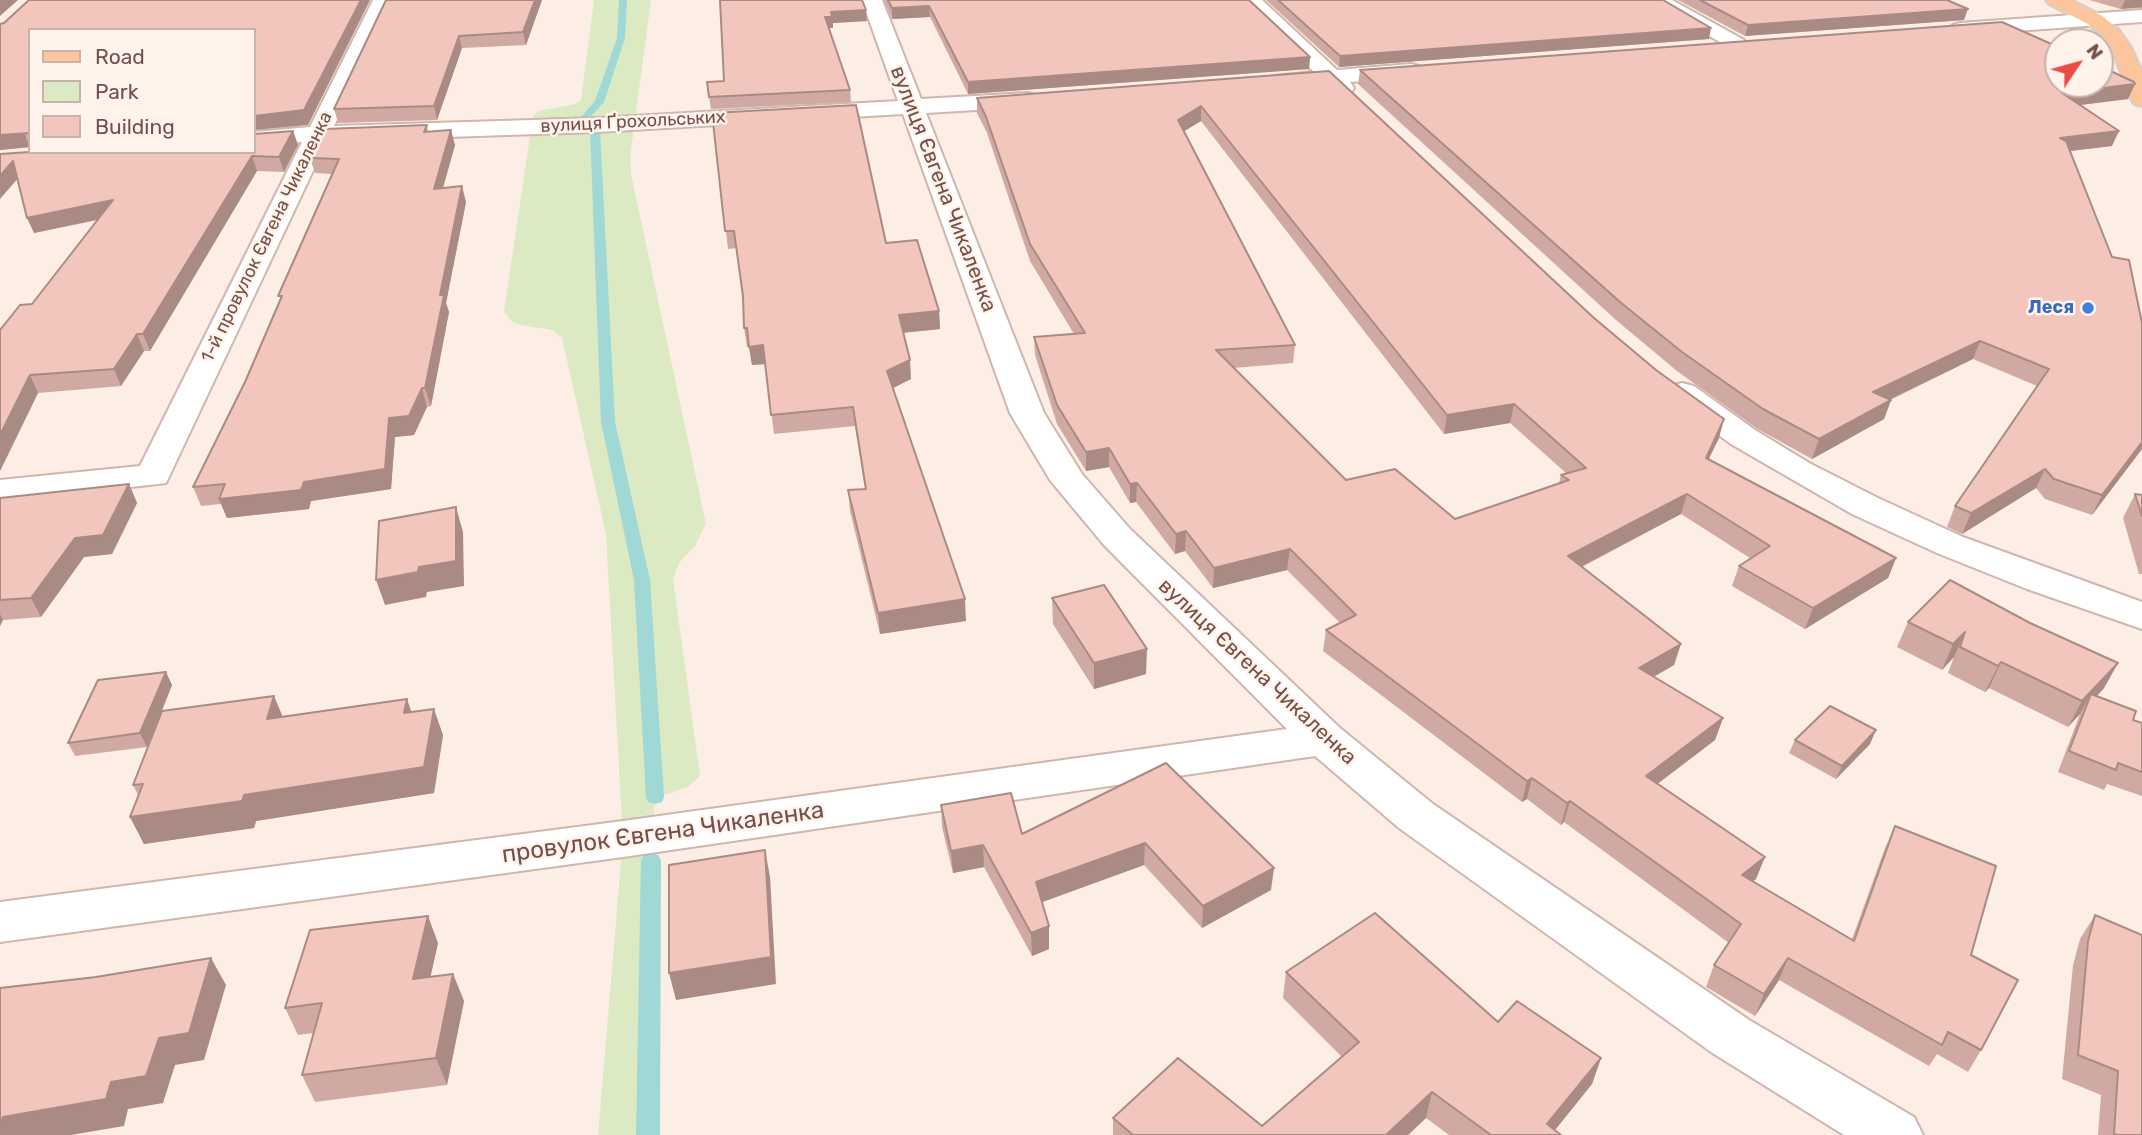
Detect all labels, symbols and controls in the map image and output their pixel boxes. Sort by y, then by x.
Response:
legend [28,28,256,154]
north arrow [2044,28,2114,98]
text: N [2081,39,2108,64]
text: Road [95,44,145,69]
street label: вулиця Євгена Чикаленка [884,62,1002,316]
text: Park [95,79,139,104]
street label: вулиця Ґрохольських [540,106,726,138]
street label: 1-й провулок Євгена Чикаленка [197,108,337,366]
text: Building [95,114,175,139]
place label: Леся [2028,297,2074,319]
marker: Леся [2080,300,2096,316]
street label: вулиця Євгена Чикаленка [1153,574,1361,770]
street label: провулок Євгена Чикаленка [500,796,826,870]

